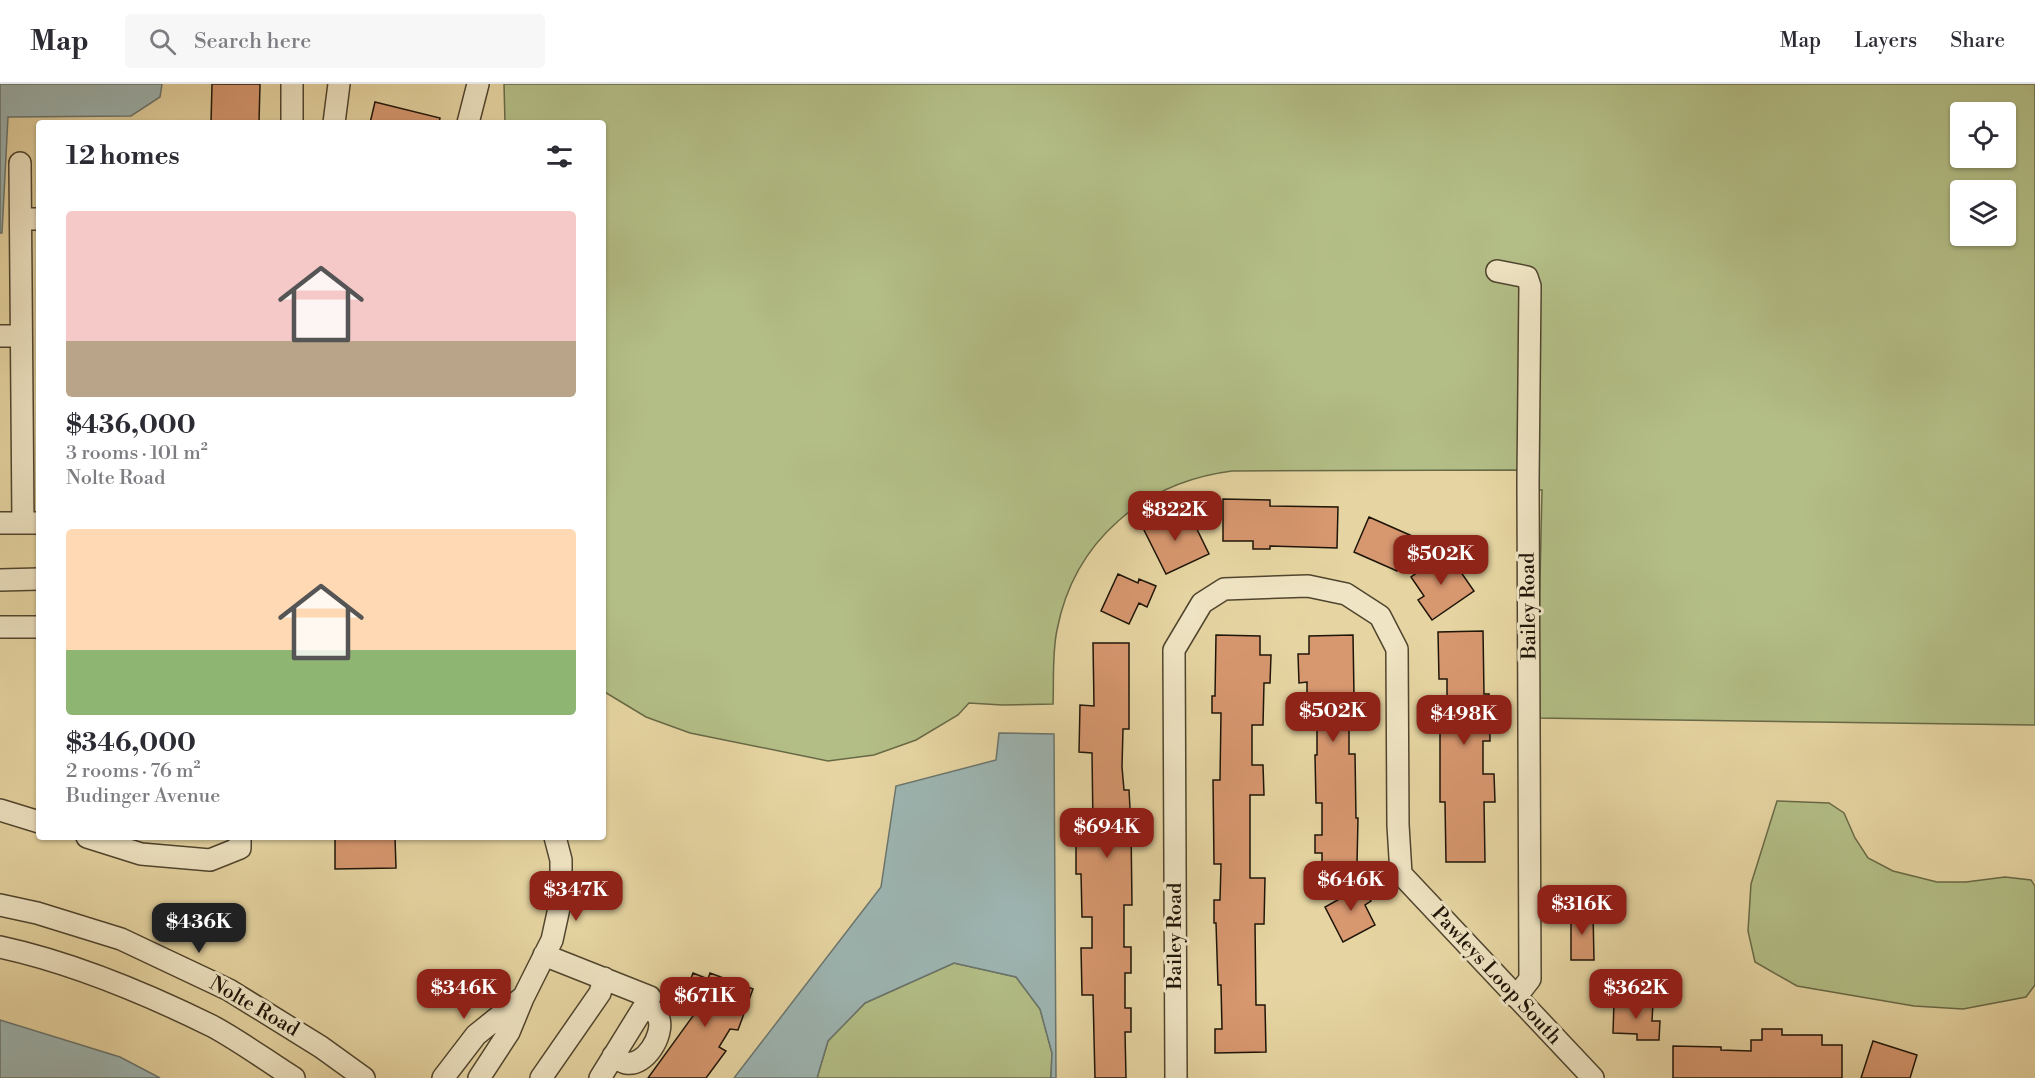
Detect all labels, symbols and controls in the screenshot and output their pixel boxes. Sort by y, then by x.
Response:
search box [125,14,545,68]
text: Map [30,24,89,59]
icon: search [146,25,179,58]
text: Search here [194,28,311,55]
text: Map [1780,28,1821,54]
text: Layers [1854,28,1917,54]
text: Share [1950,28,2005,54]
map controls [1950,102,2016,246]
button: locate [1950,102,2016,168]
text: 12 homes [66,140,180,172]
icon: filters [543,140,576,173]
button: layers [1950,180,2016,246]
icon: home [267,250,375,358]
text: $436,000 [66,409,196,441]
text: 3 rooms · 101 m² [66,441,208,466]
text: Nolte Road [66,466,165,491]
pin: $822K [1133,491,1217,542]
text: $822K [1142,498,1208,523]
pin: $502K [1399,535,1483,586]
text: $502K [1407,542,1475,567]
street label: Bailey Road [1516,552,1542,661]
icon: home [267,568,375,676]
pin: $502K [1291,692,1375,743]
pin: $498K [1422,695,1506,746]
text: $502K [1299,699,1367,724]
text: $498K [1431,702,1497,727]
text: $346,000 [66,727,196,759]
text: 2 rooms · 76 m² [66,759,200,784]
text: Budinger Avenue [66,784,220,809]
pin: $694K [1065,808,1149,859]
text: $694K [1074,815,1140,840]
pin: $646K [1309,861,1393,912]
text: $646K [1317,868,1385,893]
pin: $347K [534,871,618,922]
text: $347K [544,878,608,903]
street label: Bailey Road [1163,882,1188,990]
pin: $316K [1540,885,1624,936]
text: $316K [1551,892,1613,917]
street label: Pawleys Loop South [1426,902,1566,1050]
pin: $436K [157,903,241,954]
text: $436K [166,910,232,935]
pin: $346K [422,969,506,1020]
pin: $362K [1594,969,1678,1020]
street label: Nolte Road [205,971,304,1043]
text: $346K [431,976,497,1001]
text: $362K [1603,976,1669,1001]
pin: $671K [663,977,747,1028]
text: $671K [674,984,736,1009]

